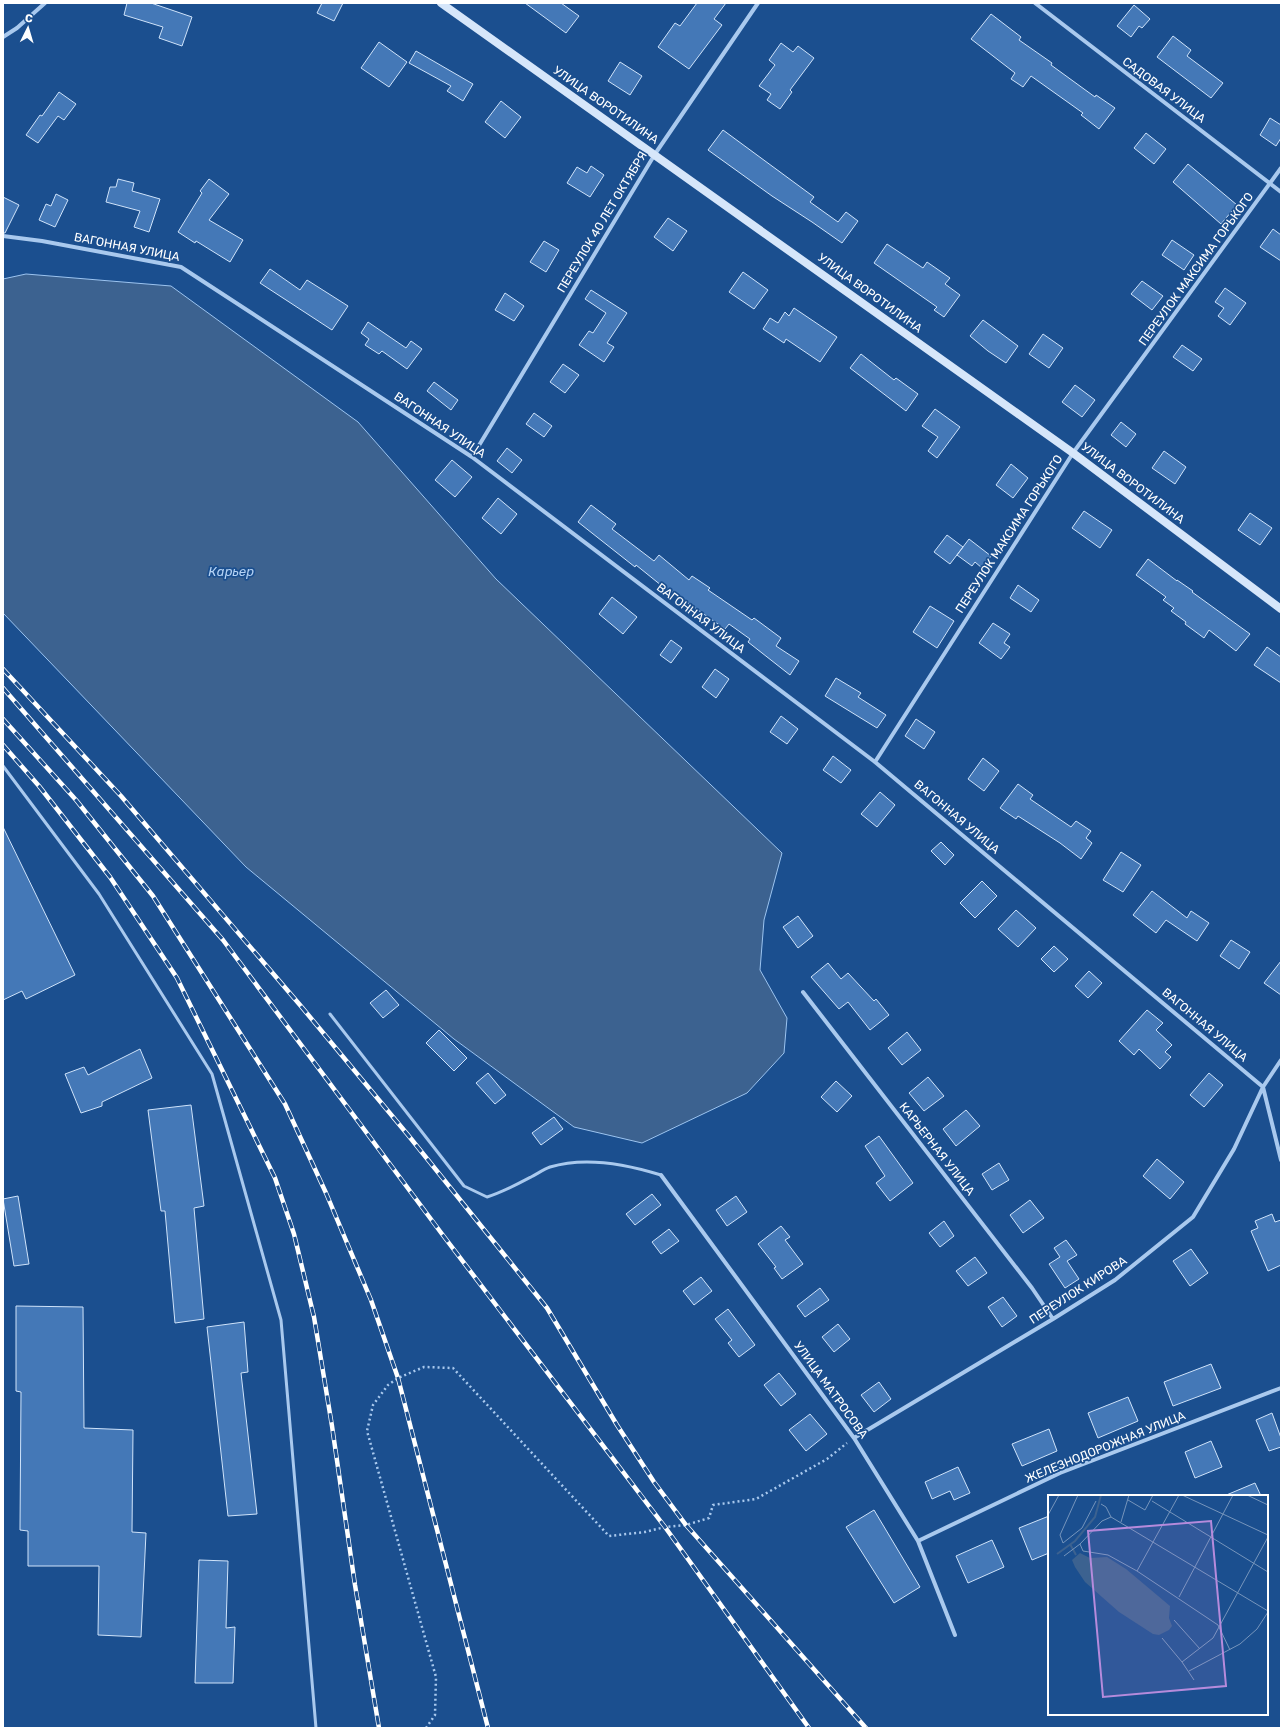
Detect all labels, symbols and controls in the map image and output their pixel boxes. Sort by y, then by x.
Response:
north arrow [8,8,48,48]
text: С [24,12,34,25]
street label: САДОВАЯ УЛИЦА [1120,54,1208,126]
street label: УЛИЦА ВОРОТИЛИНА [551,63,661,147]
street label: ПЕРЕУЛОК 40 ЛЕТ ОКТЯБРЯ [554,149,650,295]
street label: ПЕРЕУЛОК МАКСИМА ГОРЬКОГО [1136,190,1256,348]
street label: ВАГОННАЯ УЛИЦА [73,230,181,264]
street label: УЛИЦА ВОРОТИЛИНА [815,250,925,336]
street label: ВАГОННАЯ УЛИЦА [392,389,488,461]
street label: УЛИЦА ВОРОТИЛИНА [1079,440,1187,526]
street label: ПЕРЕУЛОК МАКСИМА ГОРЬКОГО [953,452,1065,616]
water label: Карьер [208,564,254,579]
street label: ВАГОННАЯ УЛИЦА [654,580,748,656]
street label: ВАГОННАЯ УЛИЦА [911,777,1003,857]
street label: ВАГОННАЯ УЛИЦА [1159,985,1251,1065]
street label: КАРЬЕРНАЯ УЛИЦА [896,1100,978,1198]
street label: ПЕРЕУЛОК КИРОВА [1027,1253,1129,1327]
street label: УЛИЦА МАТРОСОВА [791,1339,871,1441]
street label: ЖЕЛЕЗНОДОРОЖНАЯ УЛИЦА [1023,1408,1187,1486]
inset map [1048,1495,1268,1715]

